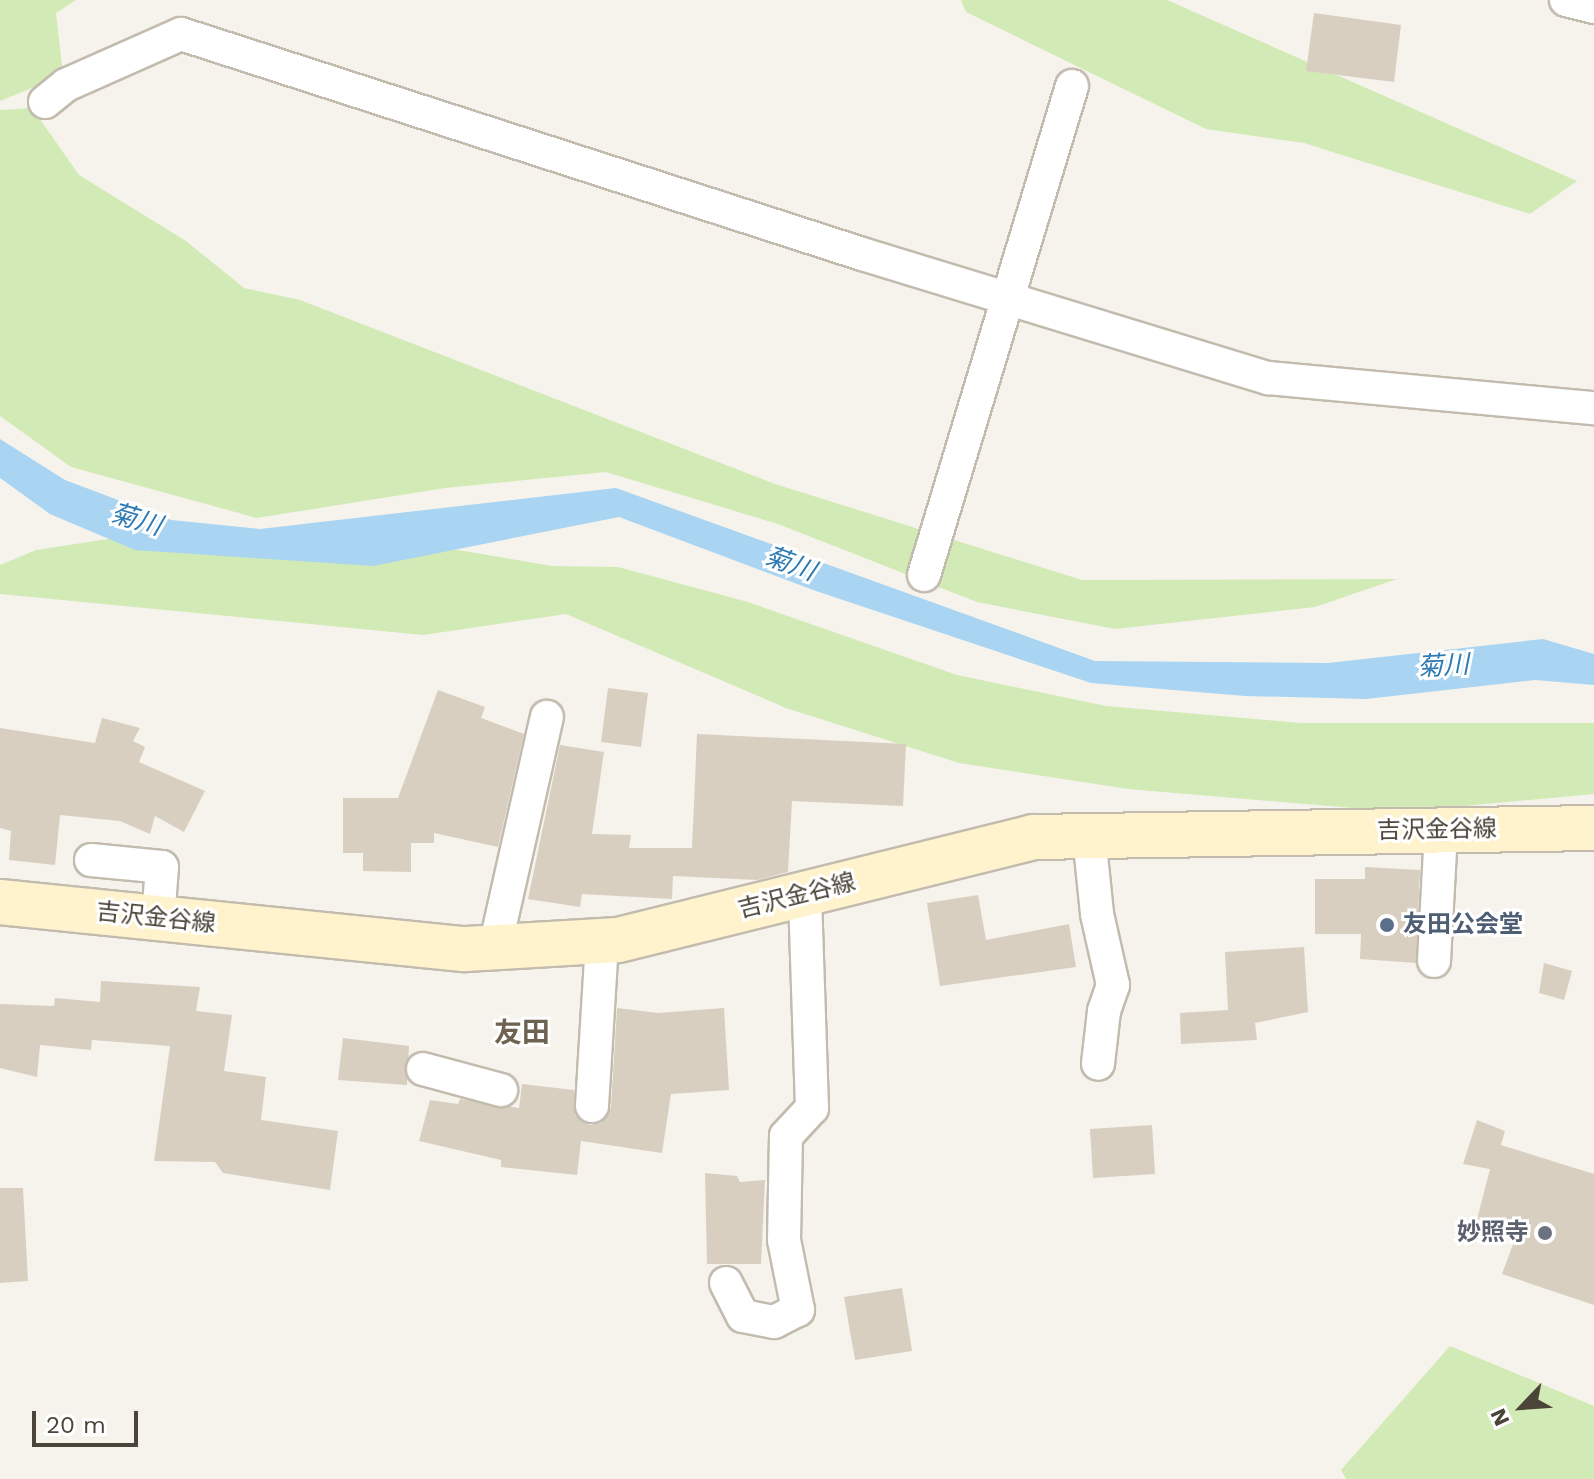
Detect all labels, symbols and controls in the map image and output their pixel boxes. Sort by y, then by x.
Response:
water label: 菊川 [107,498,165,542]
water label: 菊川 [760,540,820,588]
water label: 菊川 [1416,649,1470,683]
street label: 吉沢金谷線 [1377,815,1497,845]
street label: 吉沢金谷線 [735,868,859,924]
street label: 吉沢金谷線 [95,897,217,939]
place label: 友田公会堂 [1403,911,1523,939]
marker: 友田公会堂 [1378,916,1396,934]
district label: 友田 [494,1016,550,1050]
place label: 妙照寺 [1457,1219,1529,1247]
marker: 妙照寺 [1536,1224,1554,1242]
north arrow [1482,1367,1562,1447]
scale bar [36,1395,142,1445]
text: N [1485,1405,1515,1430]
text: 20 m [46,1411,106,1439]

